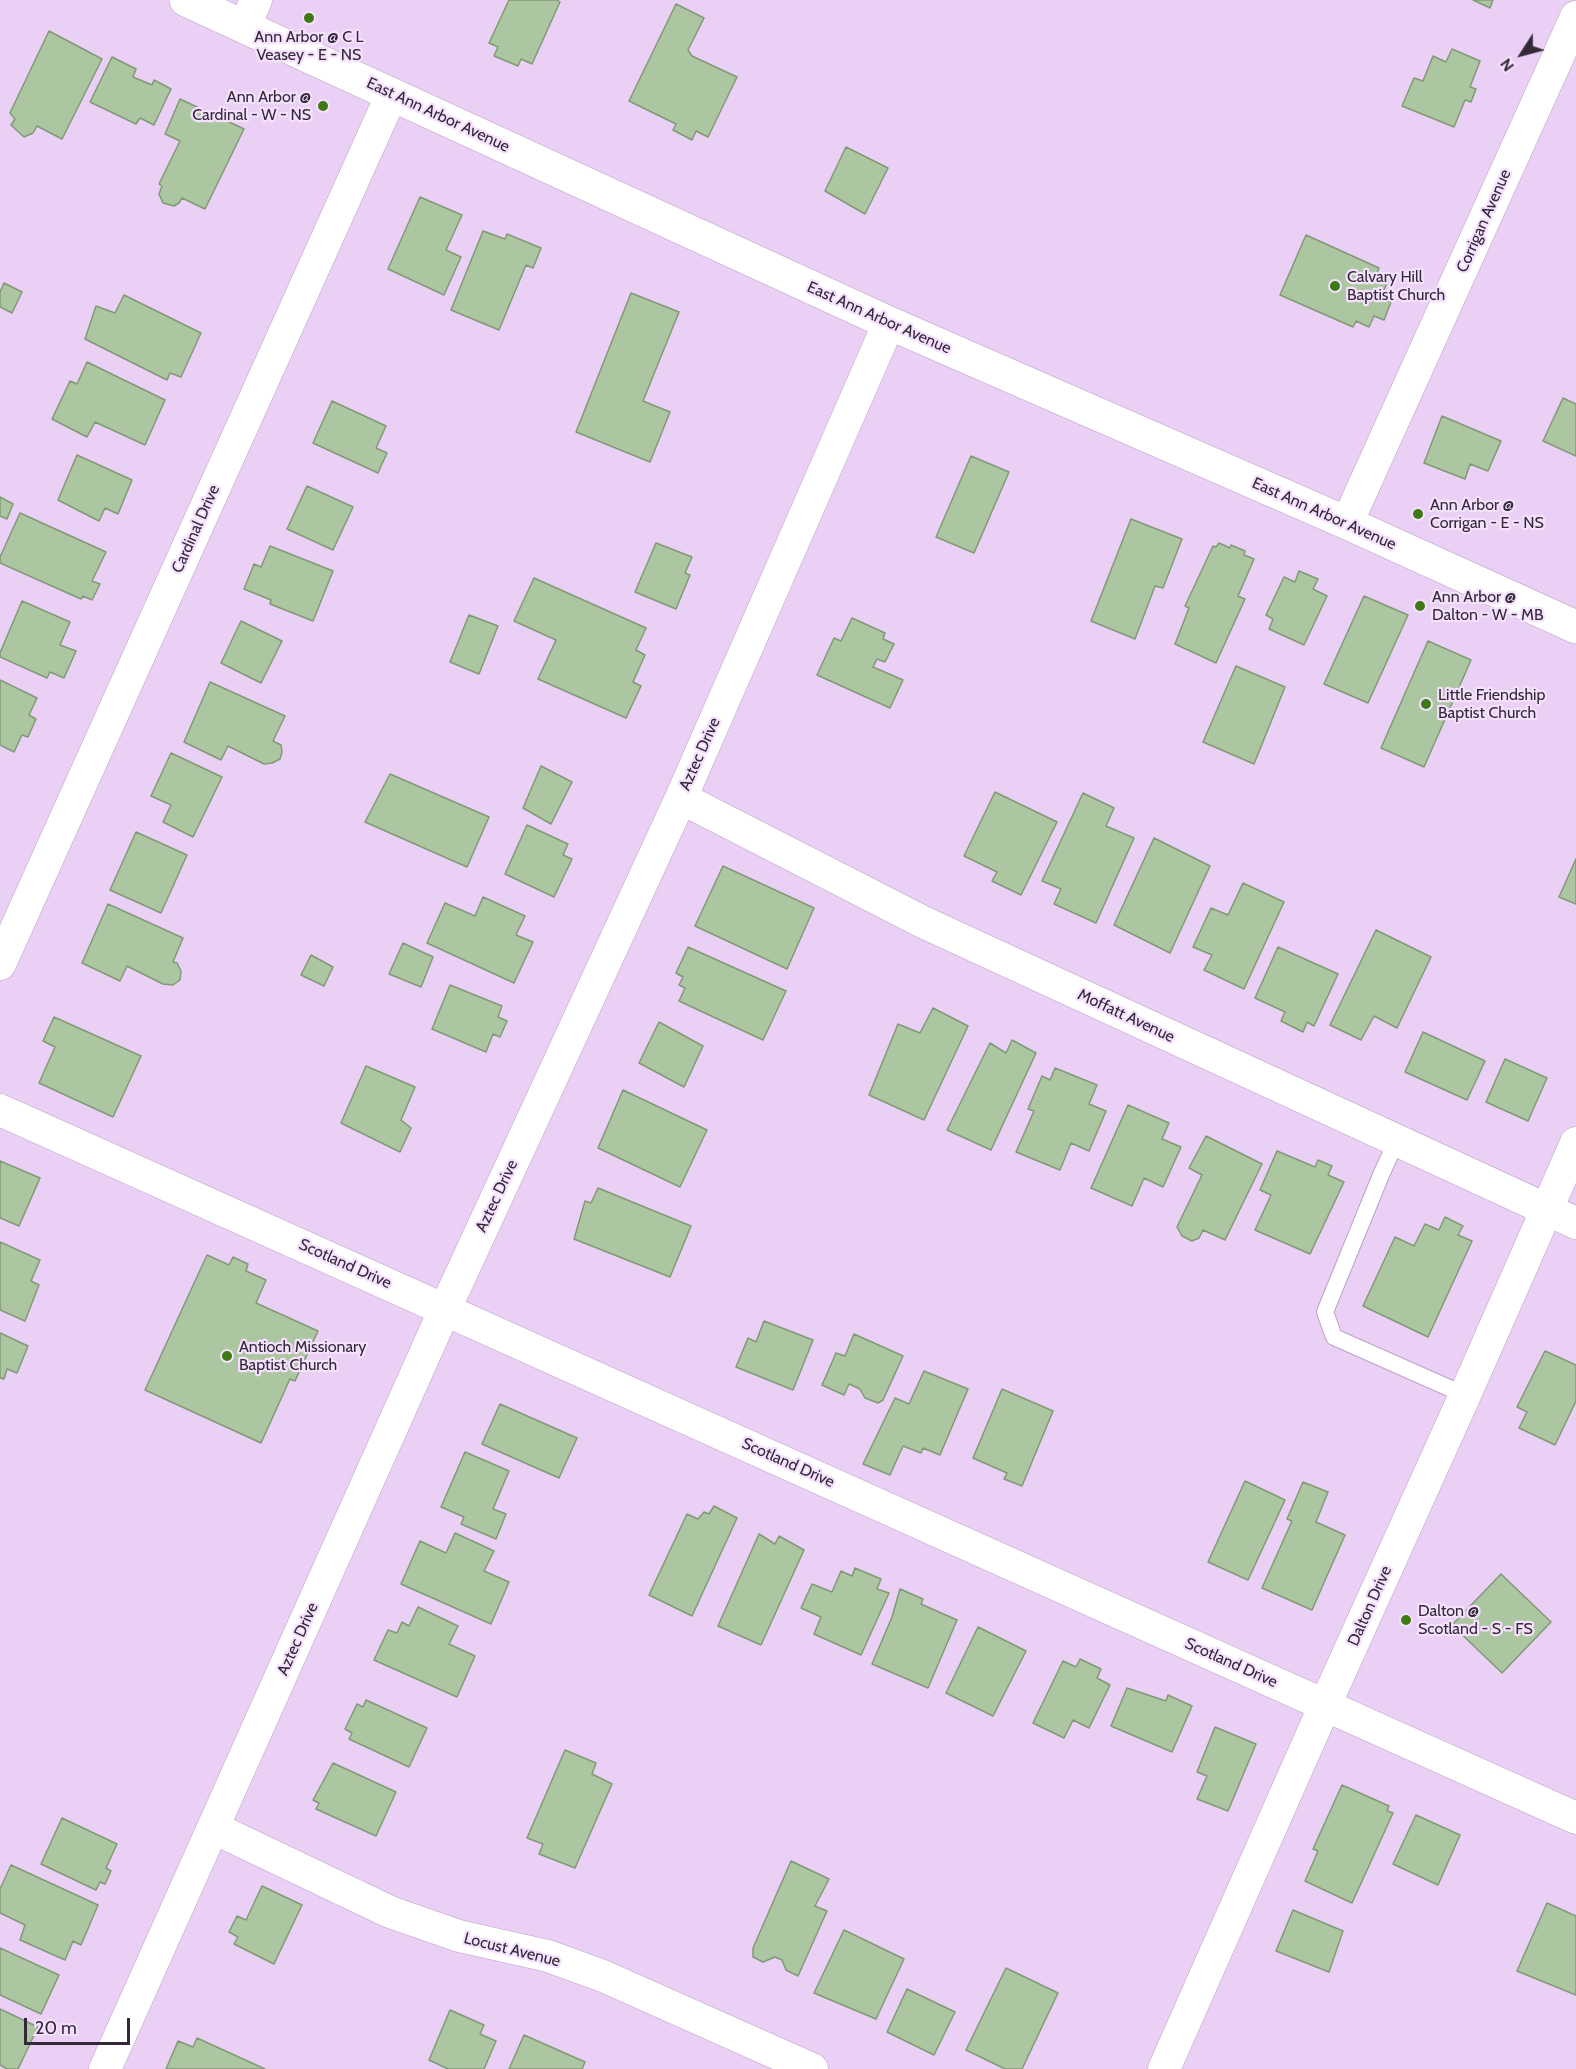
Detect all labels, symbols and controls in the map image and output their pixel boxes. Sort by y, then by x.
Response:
marker: Ann Arbor @ C L Veasey - E - NS [302,11,316,25]
north arrow [1492,24,1552,84]
place label: Ann Arbor @ C L Veasey - E - NS [254,27,364,65]
text: N [1496,55,1518,75]
street label: East Ann Arbor Avenue [363,73,513,157]
place label: Ann Arbor @ Cardinal - W - NS [192,87,311,125]
marker: Ann Arbor @ Cardinal - W - NS [316,99,330,113]
street label: Corrigan Avenue [1453,166,1515,276]
place label: Calvary Hill Baptist Church [1347,267,1445,305]
street label: East Ann Arbor Avenue [804,278,954,358]
marker: Calvary Hill Baptist Church [1328,279,1342,293]
street label: East Ann Arbor Avenue [1249,474,1399,554]
street label: Cardinal Drive [168,482,224,576]
place label: Ann Arbor @ Corrigan - E - NS [1430,495,1544,533]
marker: Ann Arbor @ Corrigan - E - NS [1411,507,1425,521]
place label: Ann Arbor @ Dalton - W - MB [1432,587,1544,625]
marker: Ann Arbor @ Dalton - W - MB [1413,599,1427,613]
place label: Little Friendship Baptist Church [1438,685,1545,723]
marker: Little Friendship Baptist Church [1419,697,1433,711]
street label: Aztec Drive [675,715,725,793]
street label: Moffatt Avenue [1075,985,1177,1047]
street label: Aztec Drive [472,1157,522,1235]
street label: Scotland Drive [296,1235,394,1293]
place label: Antioch Missionary Baptist Church [239,1337,366,1375]
marker: Antioch Missionary Baptist Church [220,1349,234,1363]
street label: Scotland Drive [739,1434,837,1492]
street label: Dalton Drive [1344,1563,1396,1649]
street label: Aztec Drive [273,1600,323,1678]
place label: Dalton @ Scotland - S - FS [1418,1601,1533,1639]
marker: Dalton @ Scotland - S - FS [1399,1613,1413,1627]
street label: Scotland Drive [1182,1634,1280,1692]
street label: Locust Avenue [462,1929,562,1971]
scale bar [27,2006,134,2044]
text: 20 m [35,2017,77,2039]

